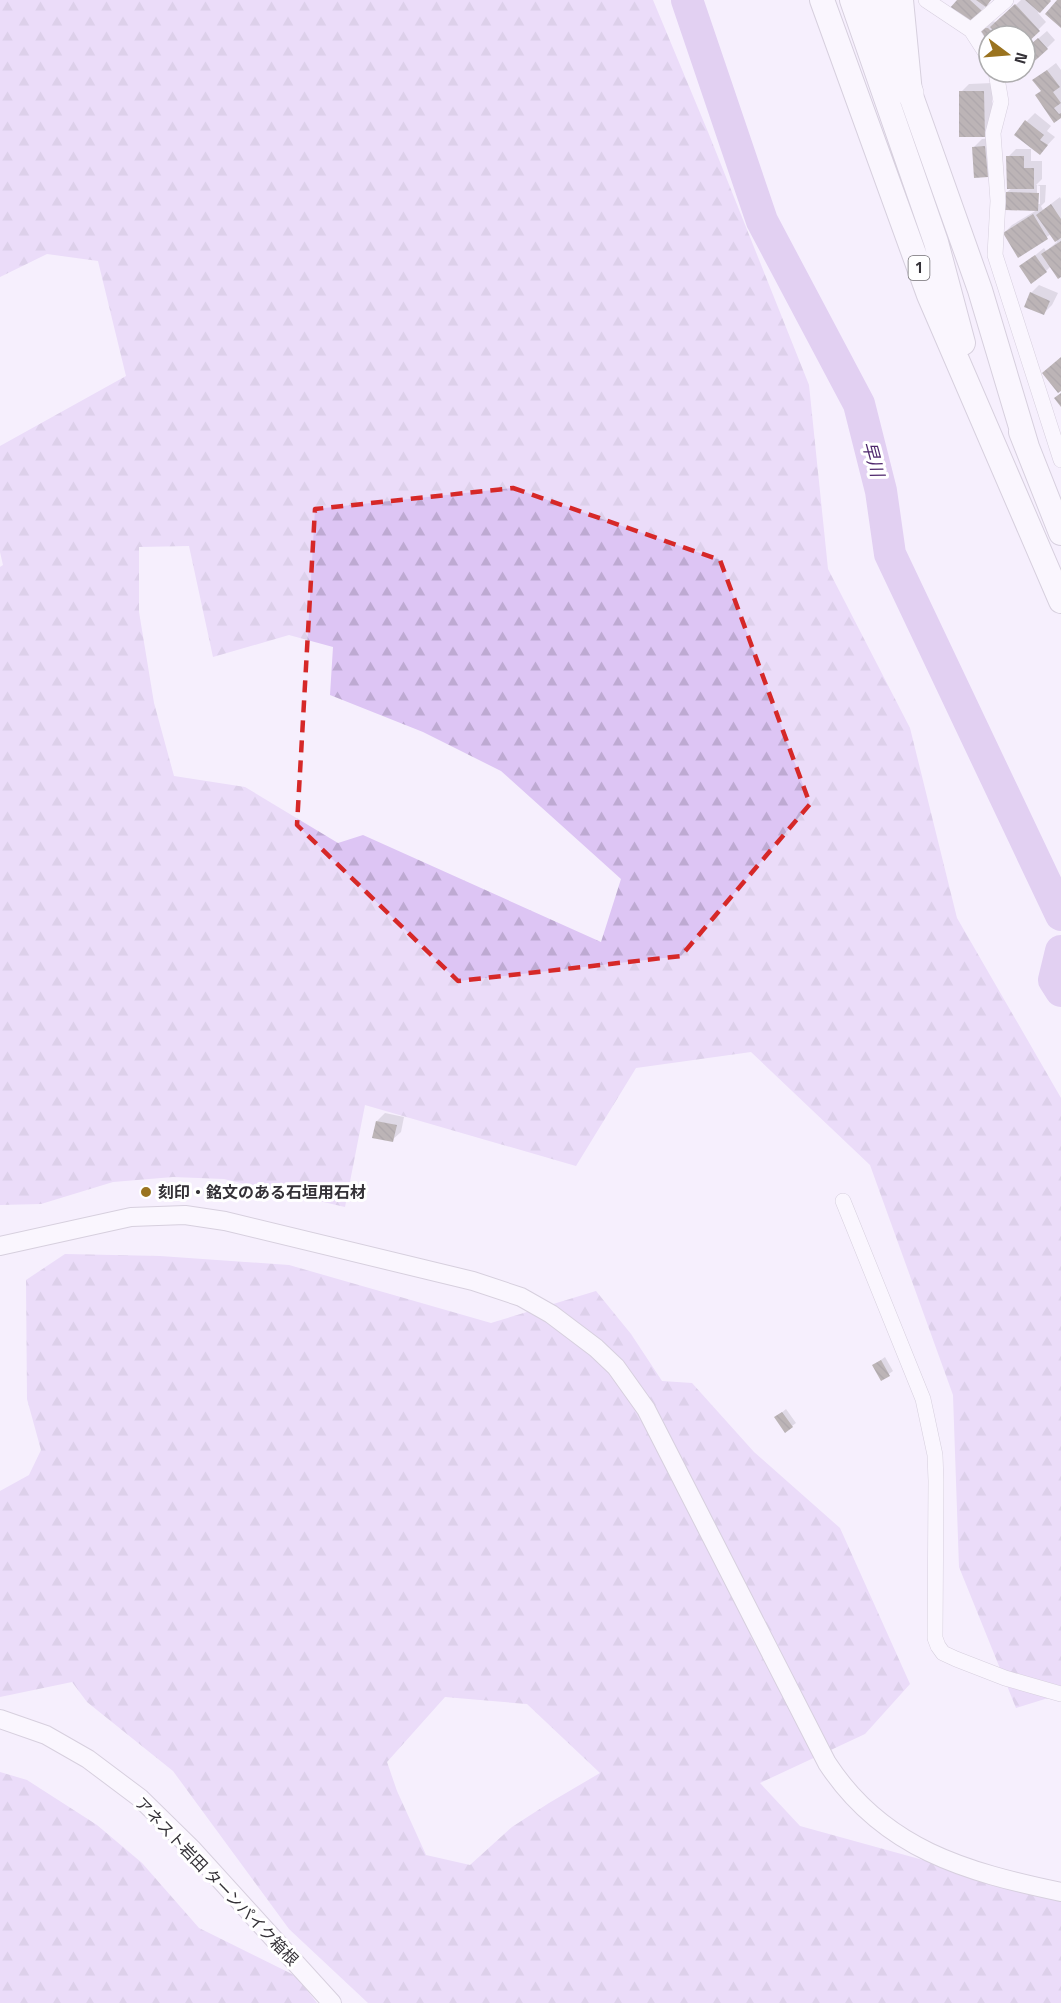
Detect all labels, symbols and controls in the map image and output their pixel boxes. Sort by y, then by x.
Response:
north arrow [977,24,1037,84]
text: N [1008,49,1034,67]
road number: 1 [908,256,930,280]
water label: 早川 [856,438,892,482]
place label: 刻印・銘文のある石垣用石材 [158,1180,366,1204]
marker: 刻印・銘文のある石垣用石材 [139,1185,153,1199]
street label: アネスト岩田 ターンパイク箱根 [130,1791,304,1971]

